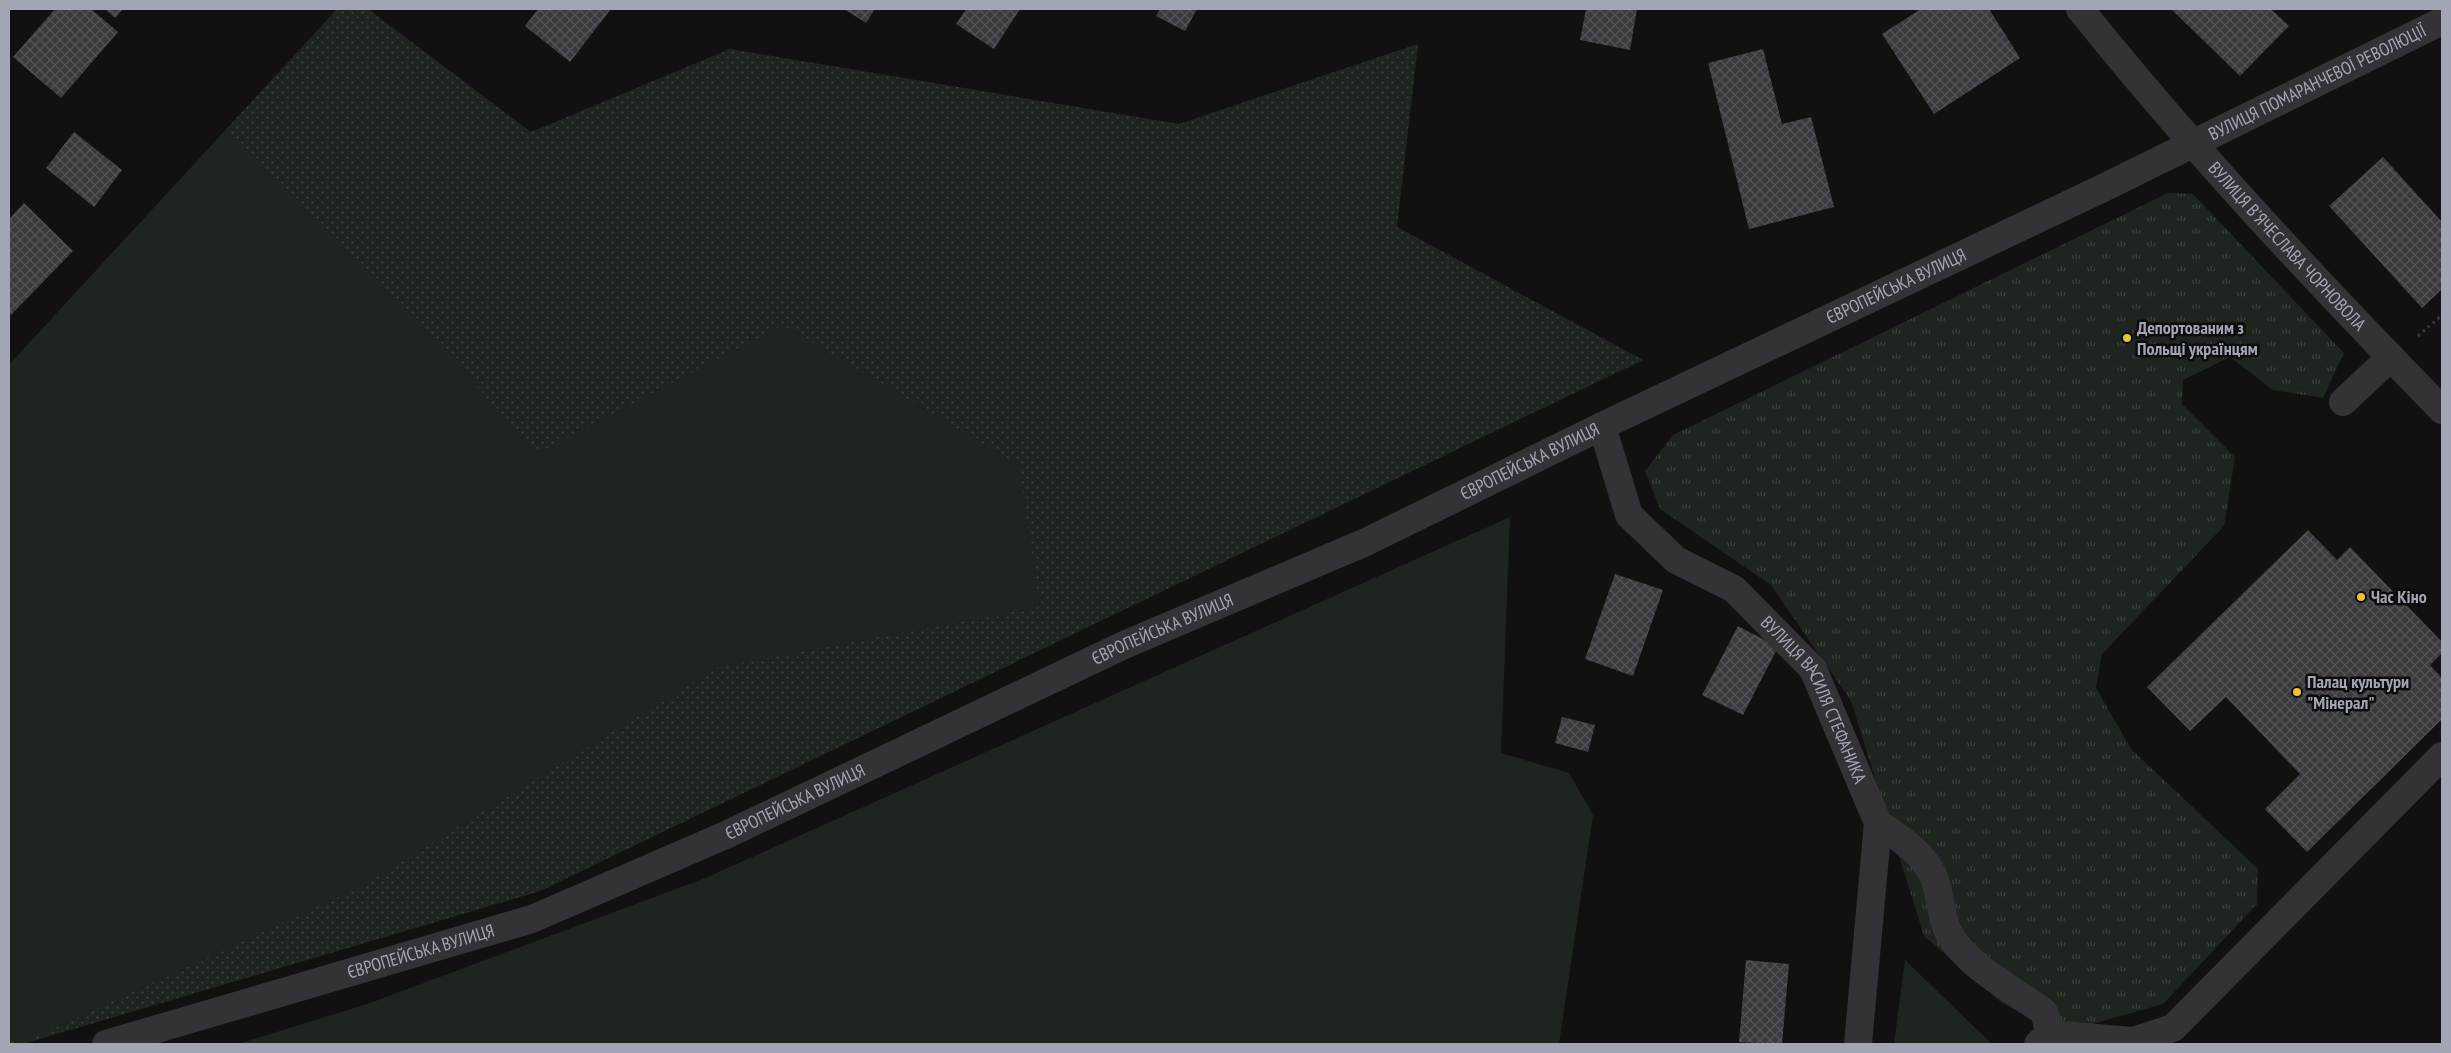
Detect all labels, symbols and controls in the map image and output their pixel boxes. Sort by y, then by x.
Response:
street label: ВУЛИЦЯ ПОМАРАНЧЕВОЇ РЕВОЛЮЦІЇ [2205,19,2430,145]
street label: ВУЛИЦЯ В'ЯЧЕСЛАВА ЧОРНОВОЛА [2203,157,2372,336]
street label: ЄВРОПЕЙСЬКА ВУЛИЦЯ [1822,243,1970,329]
place label: Депортованим з Польщі українцям [2137,316,2258,360]
marker: Депортованим з Польщі українцям [2121,332,2133,344]
street label: ЄВРОПЕЙСЬКА ВУЛИЦЯ [1456,417,1603,505]
place label: Час Кіно [2371,585,2427,608]
street label: ЄВРОПЕЙСЬКА ВУЛИЦЯ [1088,588,1237,670]
marker: Час Кіно [2355,591,2367,603]
street label: ВУЛИЦЯ ВАСИЛЯ СТЕФАНИКА [1756,611,1872,787]
place label: Палац культури "Мінерал" [2307,670,2409,714]
marker: Палац культури "Мінерал" [2291,686,2303,698]
street label: ЄВРОПЕЙСЬКА ВУЛИЦЯ [721,758,869,845]
street label: ЄВРОПЕЙСЬКА ВУЛИЦЯ [344,919,497,984]

